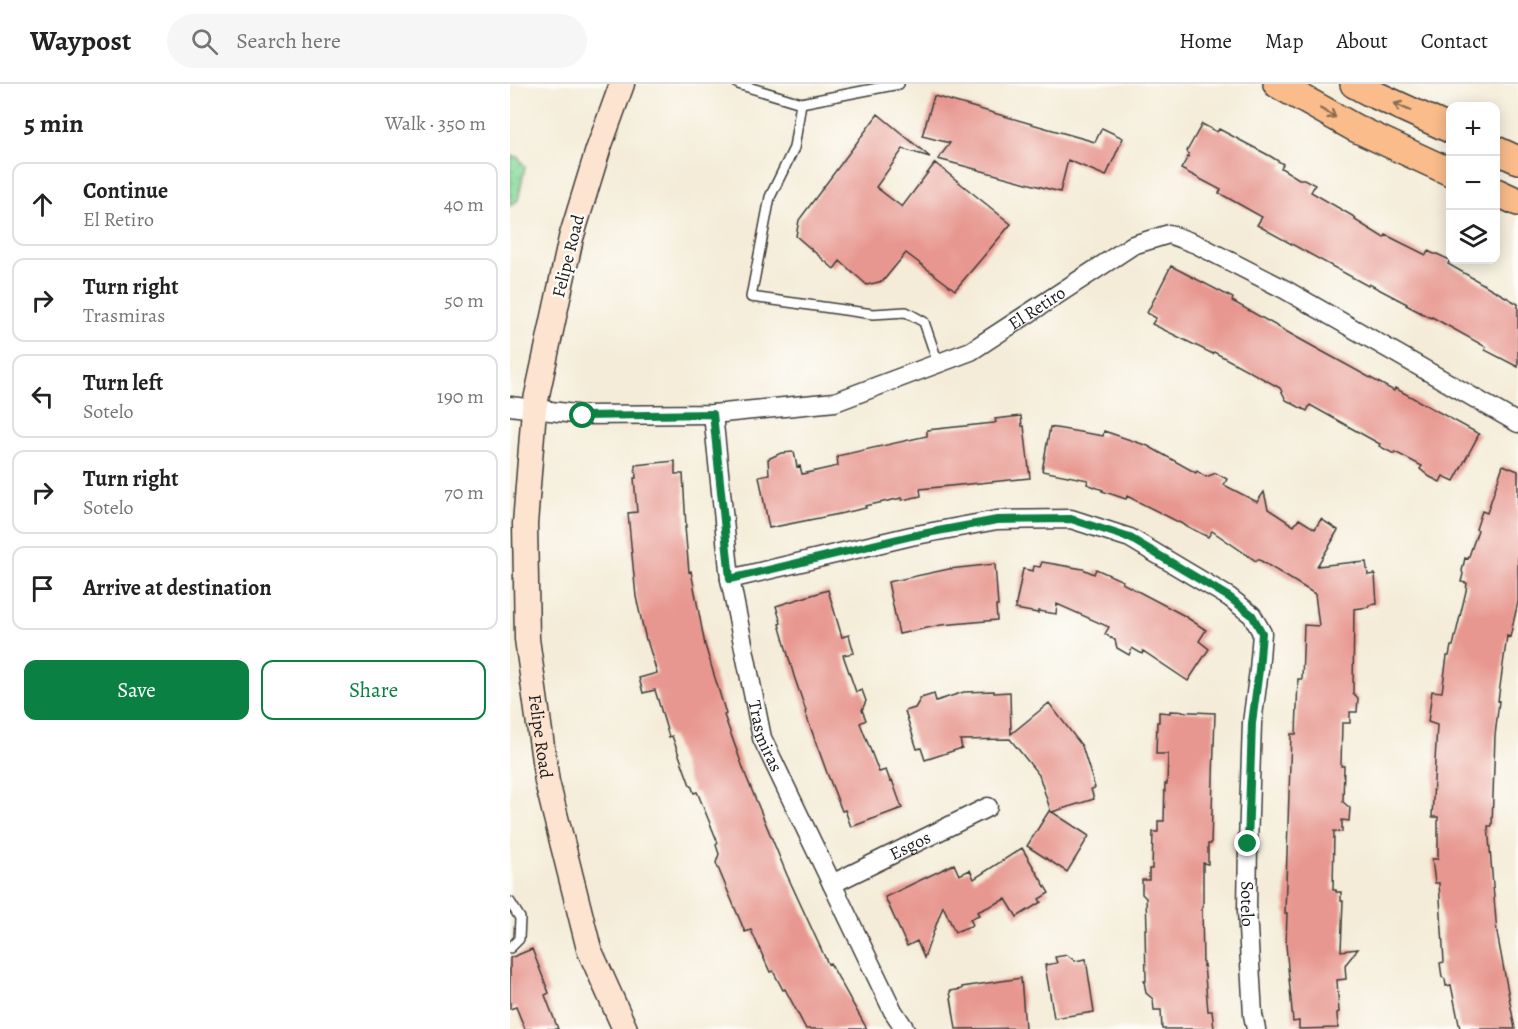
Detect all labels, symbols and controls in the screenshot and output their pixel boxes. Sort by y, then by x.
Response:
search box [167,14,587,68]
text: Waypost [30,22,131,60]
icon: search [188,25,221,58]
text: Search here [236,26,341,56]
text: Home [1179,27,1232,55]
text: Map [1265,27,1303,55]
text: About [1336,27,1388,55]
text: Contact [1421,27,1488,55]
one-way arrow [1393,101,1411,112]
map controls [1446,102,1500,264]
button: + [1446,102,1500,156]
text: 5 min [24,106,84,141]
one-way arrow [1319,107,1336,119]
text: Walk · 350 m [385,110,486,137]
button: − [1446,156,1500,210]
text: Continue [83,176,168,206]
icon: ahead [26,188,59,221]
text: 40 m [444,191,484,218]
text: El Retiro [83,206,154,233]
button: layers [1446,210,1500,264]
street label: Felipe Road [546,212,590,300]
text: Turn right [83,272,179,302]
street label: El Retiro [1003,280,1070,335]
icon: right [26,284,59,317]
text: 50 m [444,287,484,314]
text: Trasmiras [83,302,165,329]
text: Turn left [83,368,163,398]
icon: left [26,380,59,413]
text: 190 m [437,383,484,410]
text: Sotelo [83,398,134,425]
route start [569,402,595,428]
text: Turn right [83,464,179,494]
icon: right [26,476,59,509]
text: 70 m [444,479,484,506]
text: Sotelo [83,494,134,521]
icon: arrive [26,572,59,605]
text: Arrive at destination [83,573,272,603]
button: Save [24,660,249,720]
button: Share [261,660,486,720]
street label: Felipe Road [523,693,558,780]
street label: Trasmiras [743,698,788,776]
street label: Esgos [885,825,935,866]
route end [1234,830,1260,856]
street label: Sotelo [1235,881,1260,927]

